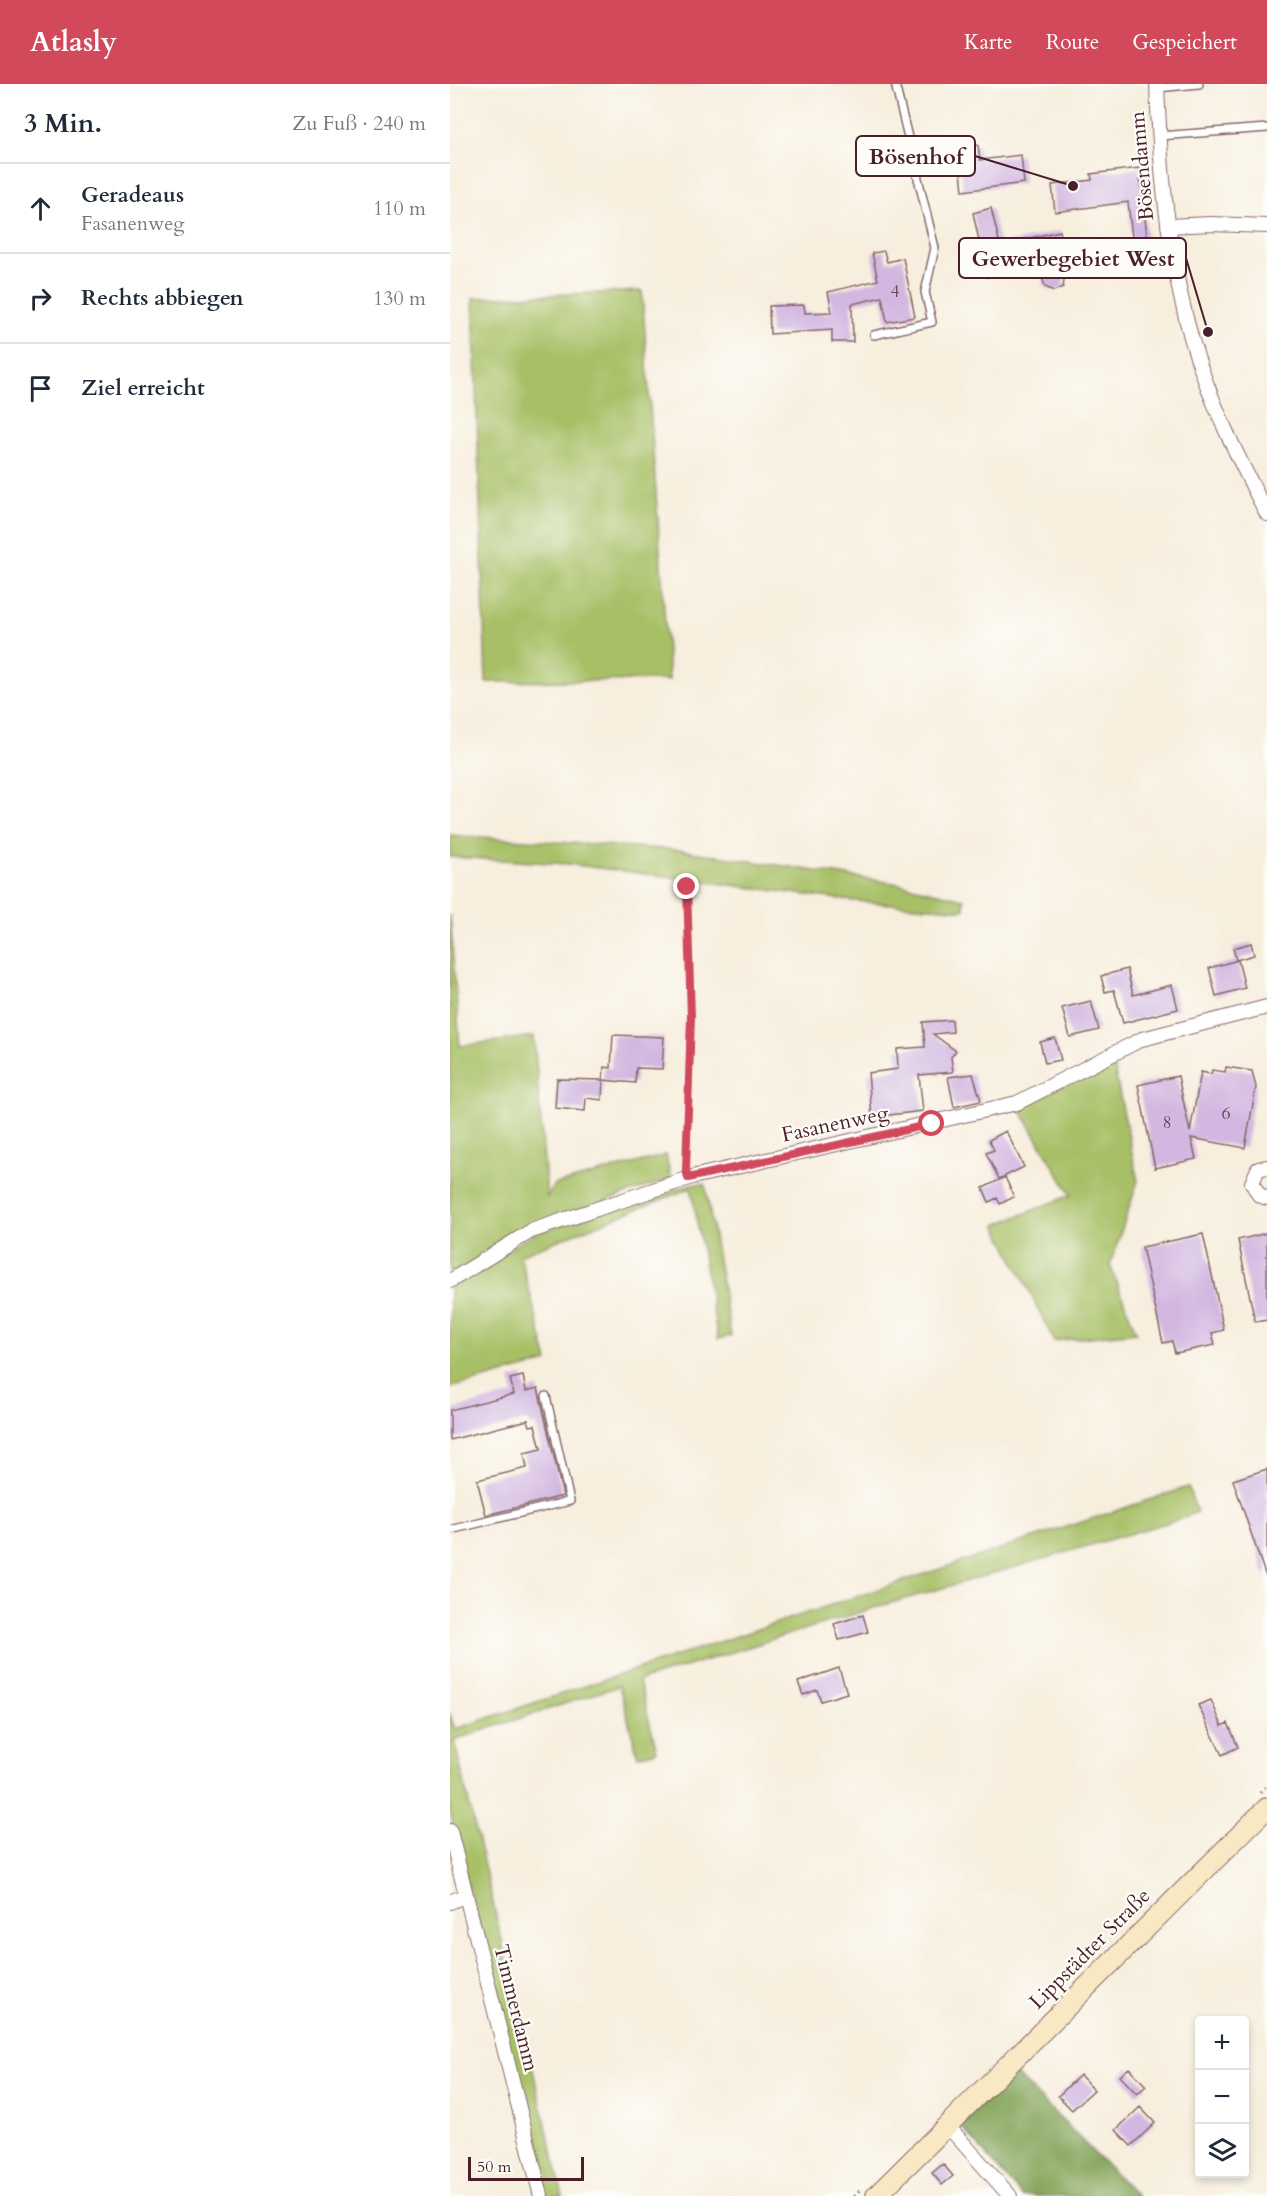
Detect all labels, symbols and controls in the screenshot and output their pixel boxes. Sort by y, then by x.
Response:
text: Atlasly [30,23,117,61]
text: Karte [964,28,1013,57]
text: Route [1046,28,1099,57]
text: Gespeichert [1132,28,1237,57]
text: 3 Min. [24,106,102,141]
text: Zu Fuß · 240 m [292,110,426,137]
street label: Bösendamm [1123,110,1161,222]
callout: Bösenhof [856,136,975,176]
text: Bösenhof [869,142,967,172]
text: Geradeaus [81,180,184,210]
icon: ahead [24,192,57,225]
text: 110 m [373,195,426,222]
text: Fasanenweg [81,210,185,237]
callout: Gewerbegebiet West [959,238,1186,278]
text: Gewerbegebiet West [972,244,1175,274]
house number: 4 [890,279,900,304]
icon: right [24,282,57,315]
text: Rechts abbiegen [81,283,244,313]
text: 130 m [373,285,426,312]
icon: arrive [24,372,57,405]
text: Ziel erreicht [81,373,205,403]
route end [673,873,699,899]
street label: Fasanenweg [779,1098,891,1149]
house number: 6 [1221,1101,1231,1126]
route start [918,1110,944,1136]
house number: 8 [1162,1110,1172,1135]
street label: Lippstädter Straße [1023,1882,1157,2016]
street label: Timmerdamm [486,1942,546,2075]
map controls [1195,2016,1249,2178]
button: + [1195,2016,1249,2070]
button: − [1195,2070,1249,2124]
button: layers [1195,2124,1249,2178]
scale bar [468,2154,584,2182]
text: 50 m [477,2156,511,2178]

